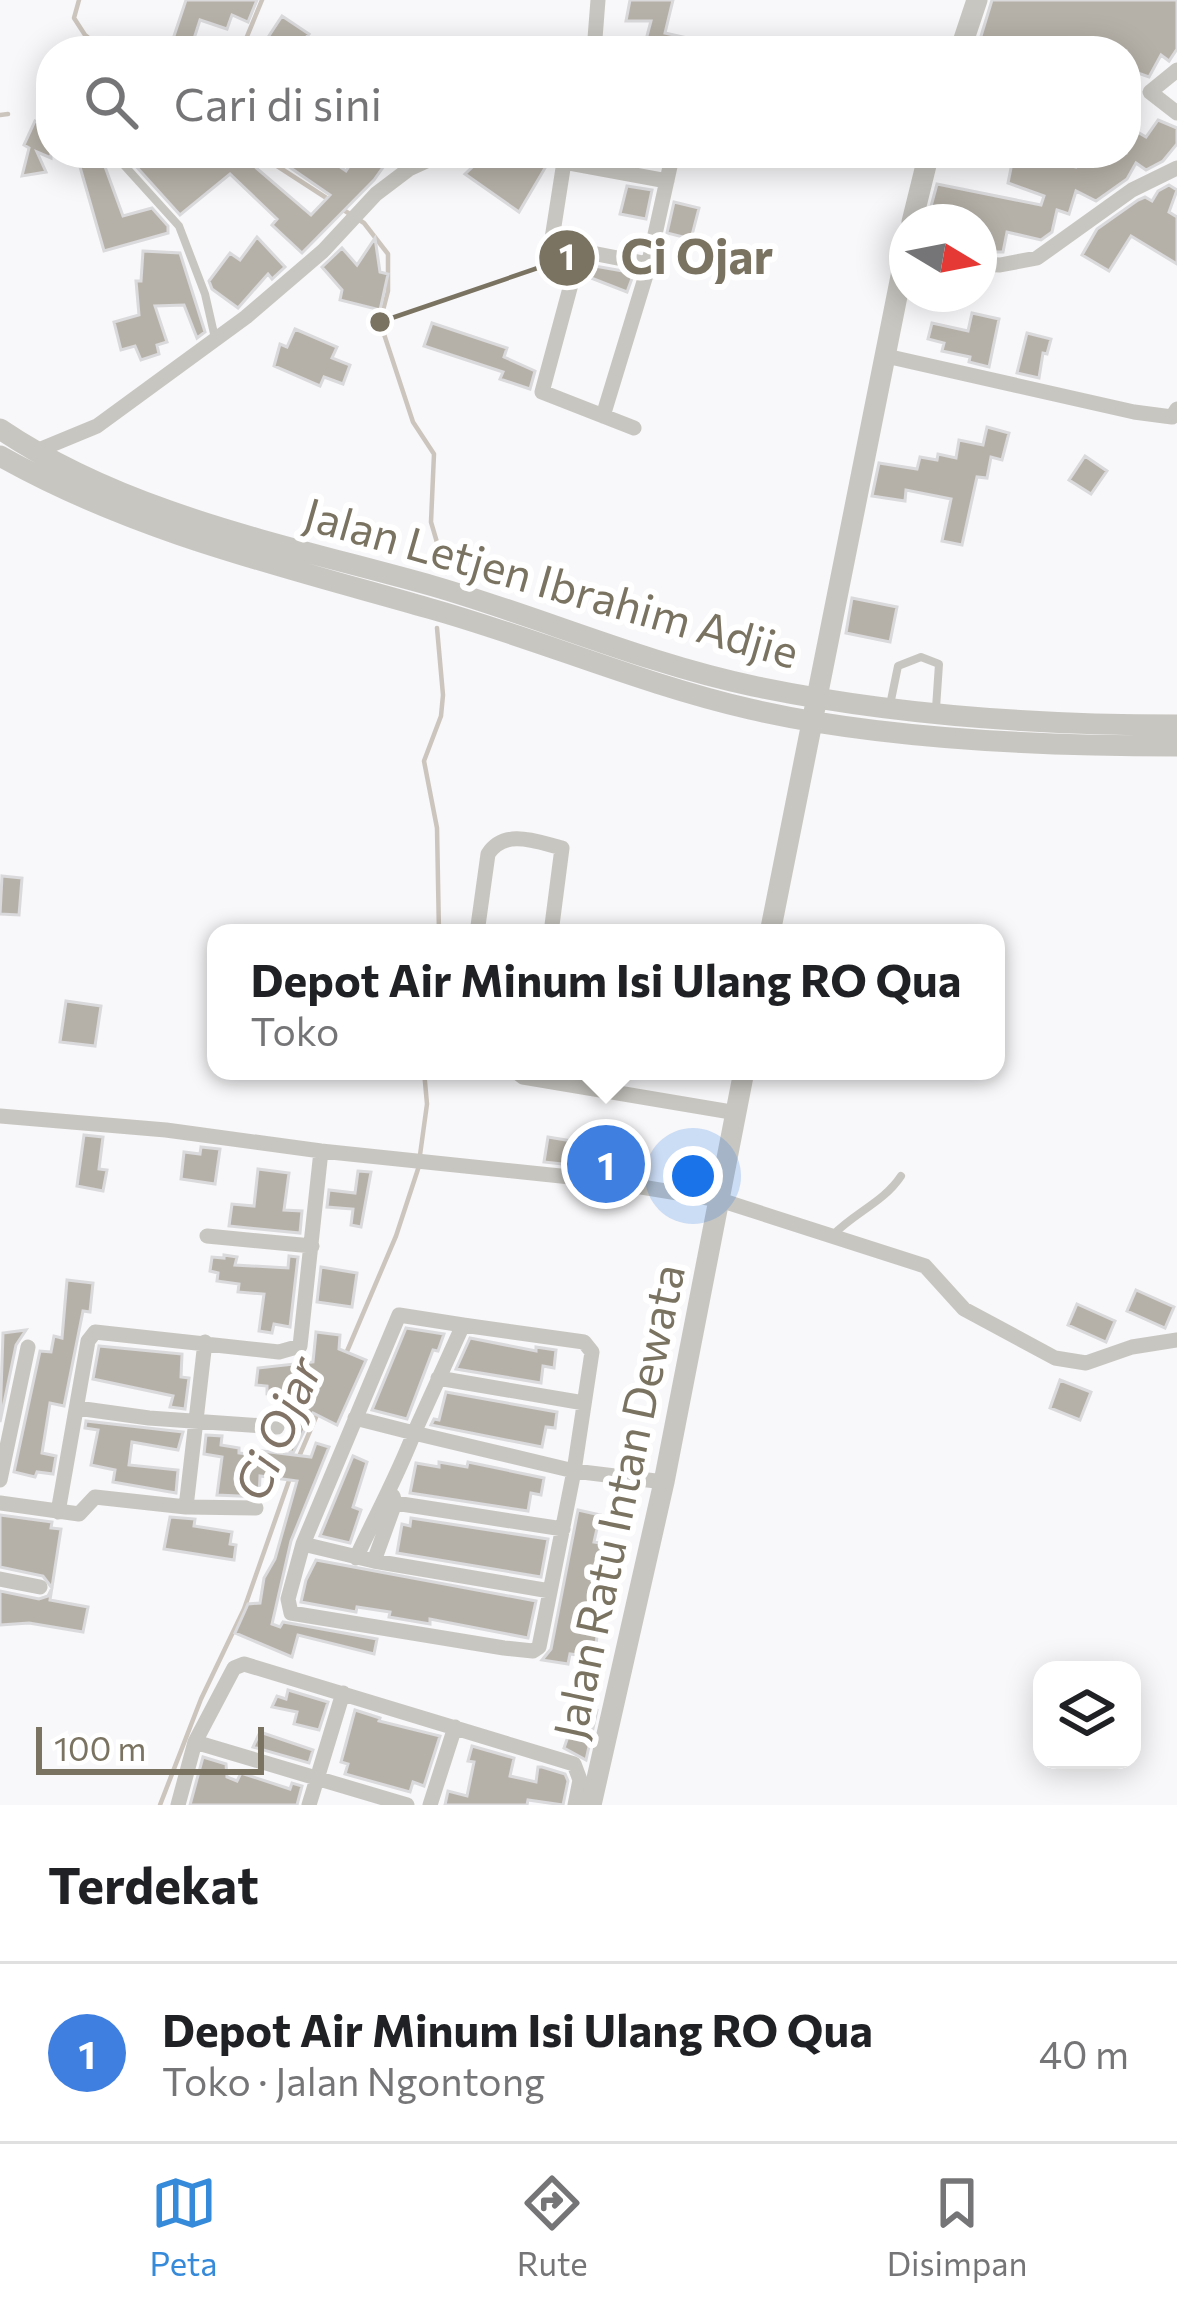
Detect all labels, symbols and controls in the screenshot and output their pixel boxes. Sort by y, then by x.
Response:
search box [36,36,1141,168]
icon: search [78,69,144,135]
text: Cari di sini [174,75,382,130]
north arrow [889,204,997,312]
callout: Ci Ojar [537,216,798,300]
text: Ci Ojar [621,225,774,284]
text: 1 [559,233,575,277]
street label: Jalan Letjen Ibrahim Adjie [299,484,805,678]
popup [207,924,1005,1080]
text: Depot Air Minum Isi Ulang RO Qua [251,951,961,1006]
text: Toko [251,1006,339,1054]
pin: 1 [567,1119,645,1209]
your location [663,1146,723,1206]
street label: Jalan Ratu Intan Dewata [540,1259,694,1743]
water label: Ci Ojar [220,1346,333,1509]
map controls [1033,1661,1141,1769]
button: layers [1033,1661,1141,1769]
scale bar [36,1721,264,1774]
text: 100 m [54,1727,146,1768]
text: Terdekat [48,1852,259,1915]
text: Depot Air Minum Isi Ulang RO Qua [162,2001,873,2056]
text: 1 [78,2029,96,2077]
text: 40 m [1039,2029,1129,2077]
text: Toko · Jalan Ngontong [162,2056,545,2104]
tab: Peta [150,2170,218,2283]
tab: Rute [517,2170,588,2283]
tab: Disimpan [887,2170,1027,2283]

